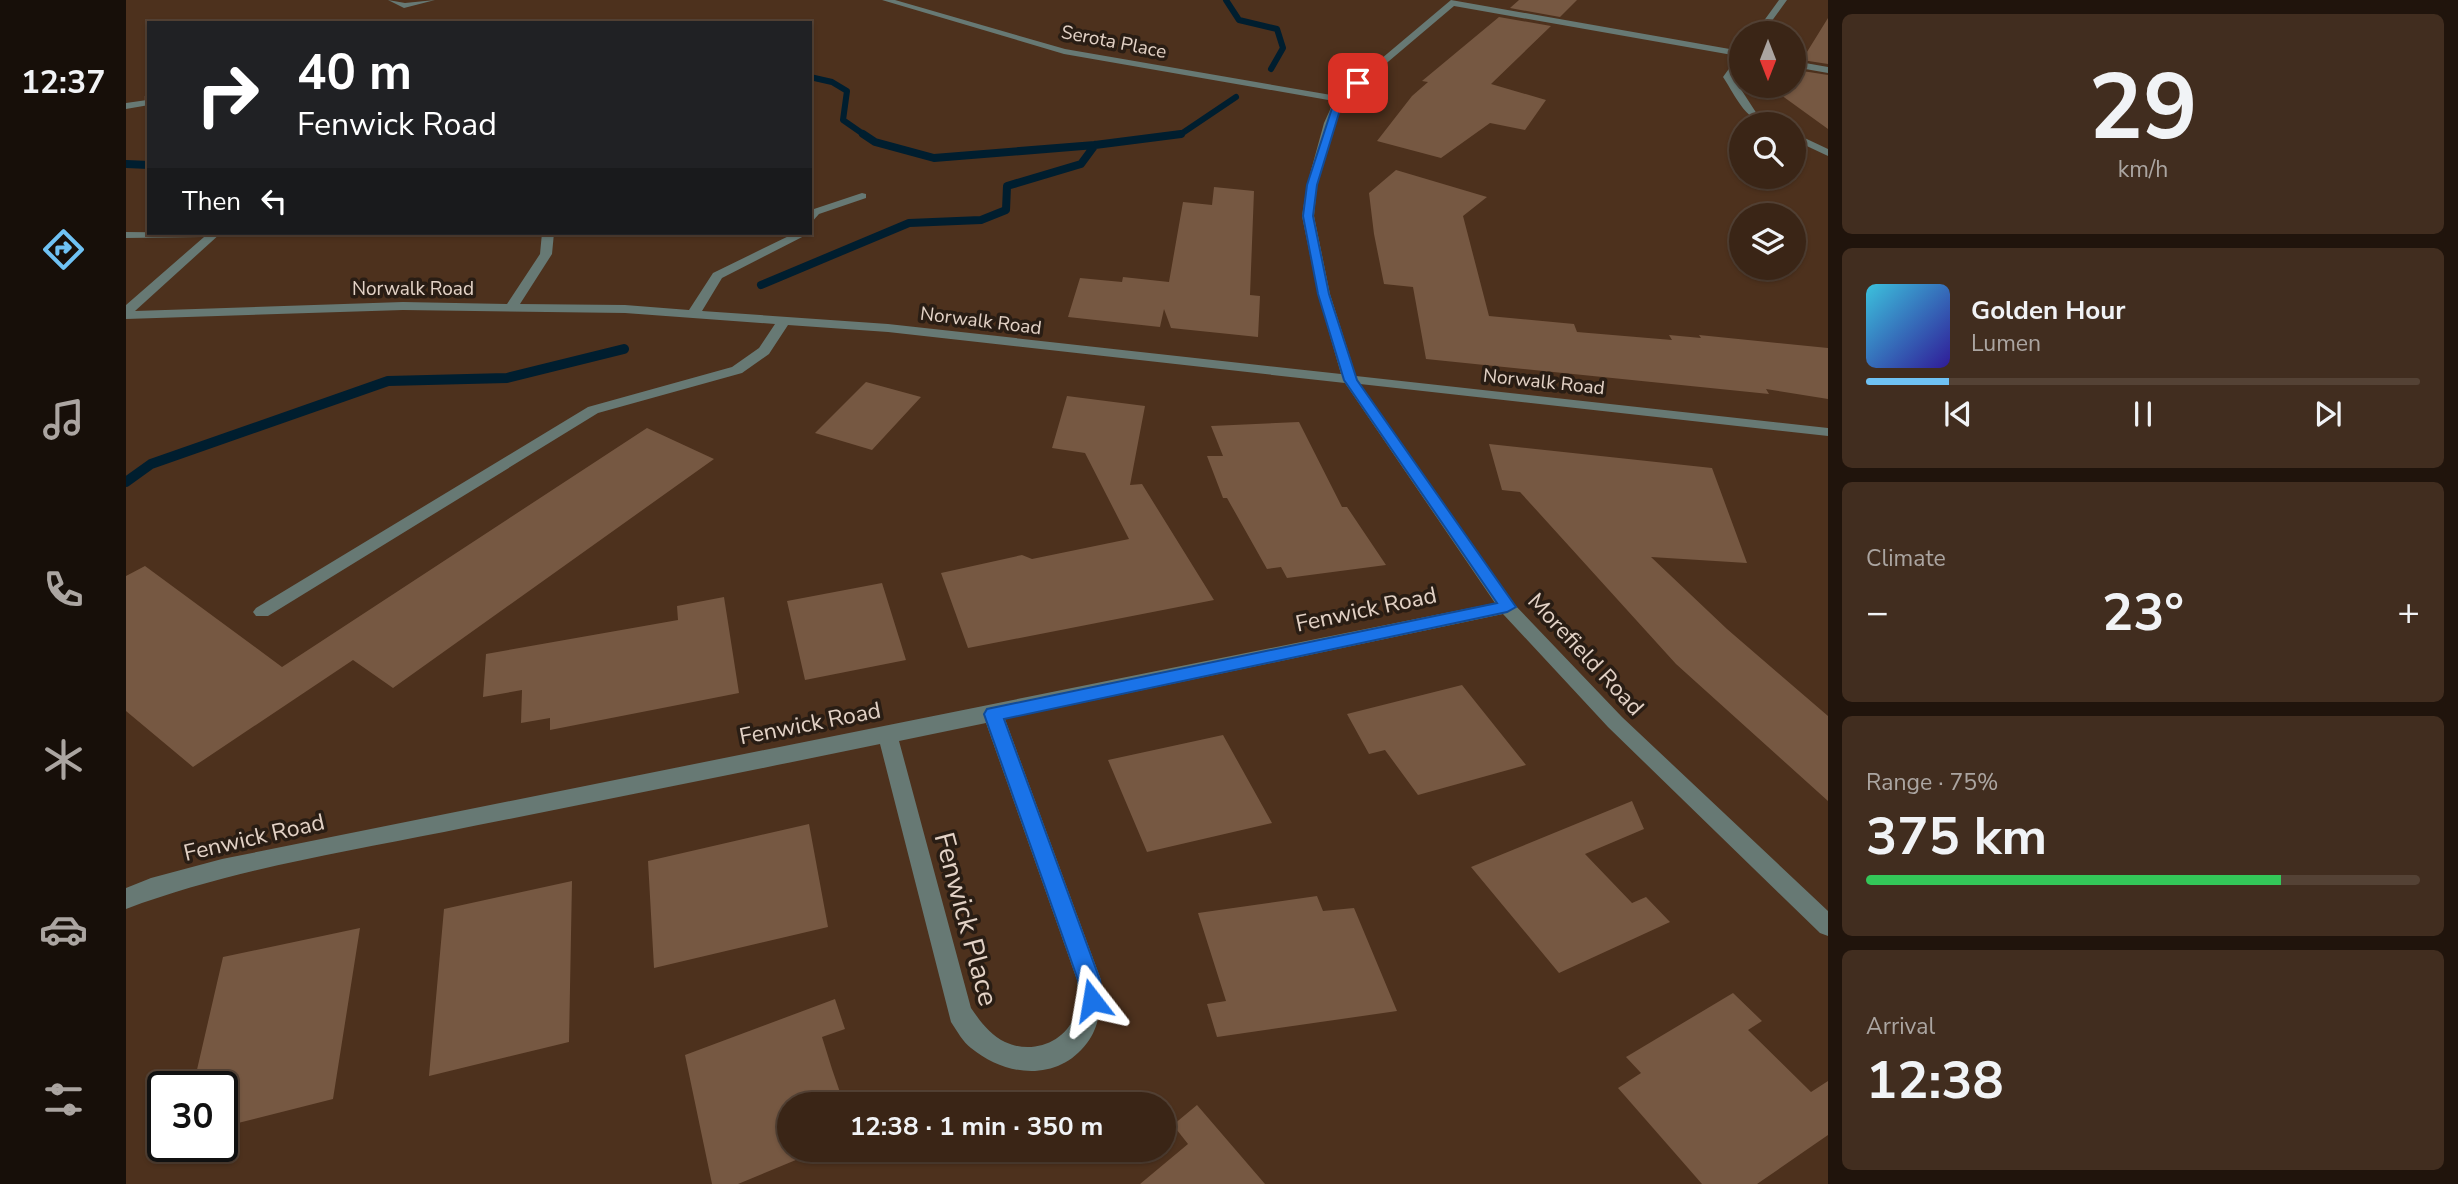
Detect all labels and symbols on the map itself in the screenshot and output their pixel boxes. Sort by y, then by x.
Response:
street label: Serota Place [1059,19,1169,65]
north arrow [1729,21,1806,98]
pin [1328,53,1388,113]
street label: Norwalk Road [352,276,474,302]
street label: Norwalk Road [919,301,1043,341]
street label: Norwalk Road [1482,363,1606,401]
street label: Fenwick Road [1293,579,1440,640]
street label: Morefield Road [1521,586,1651,722]
street label: Fenwick Road [737,695,884,752]
street label: Fenwick Road [181,806,328,869]
street label: Fenwick Place [925,828,1007,1010]
position arrow [1055,963,1129,1037]
speed limit sign: 30 [147,1071,238,1162]

